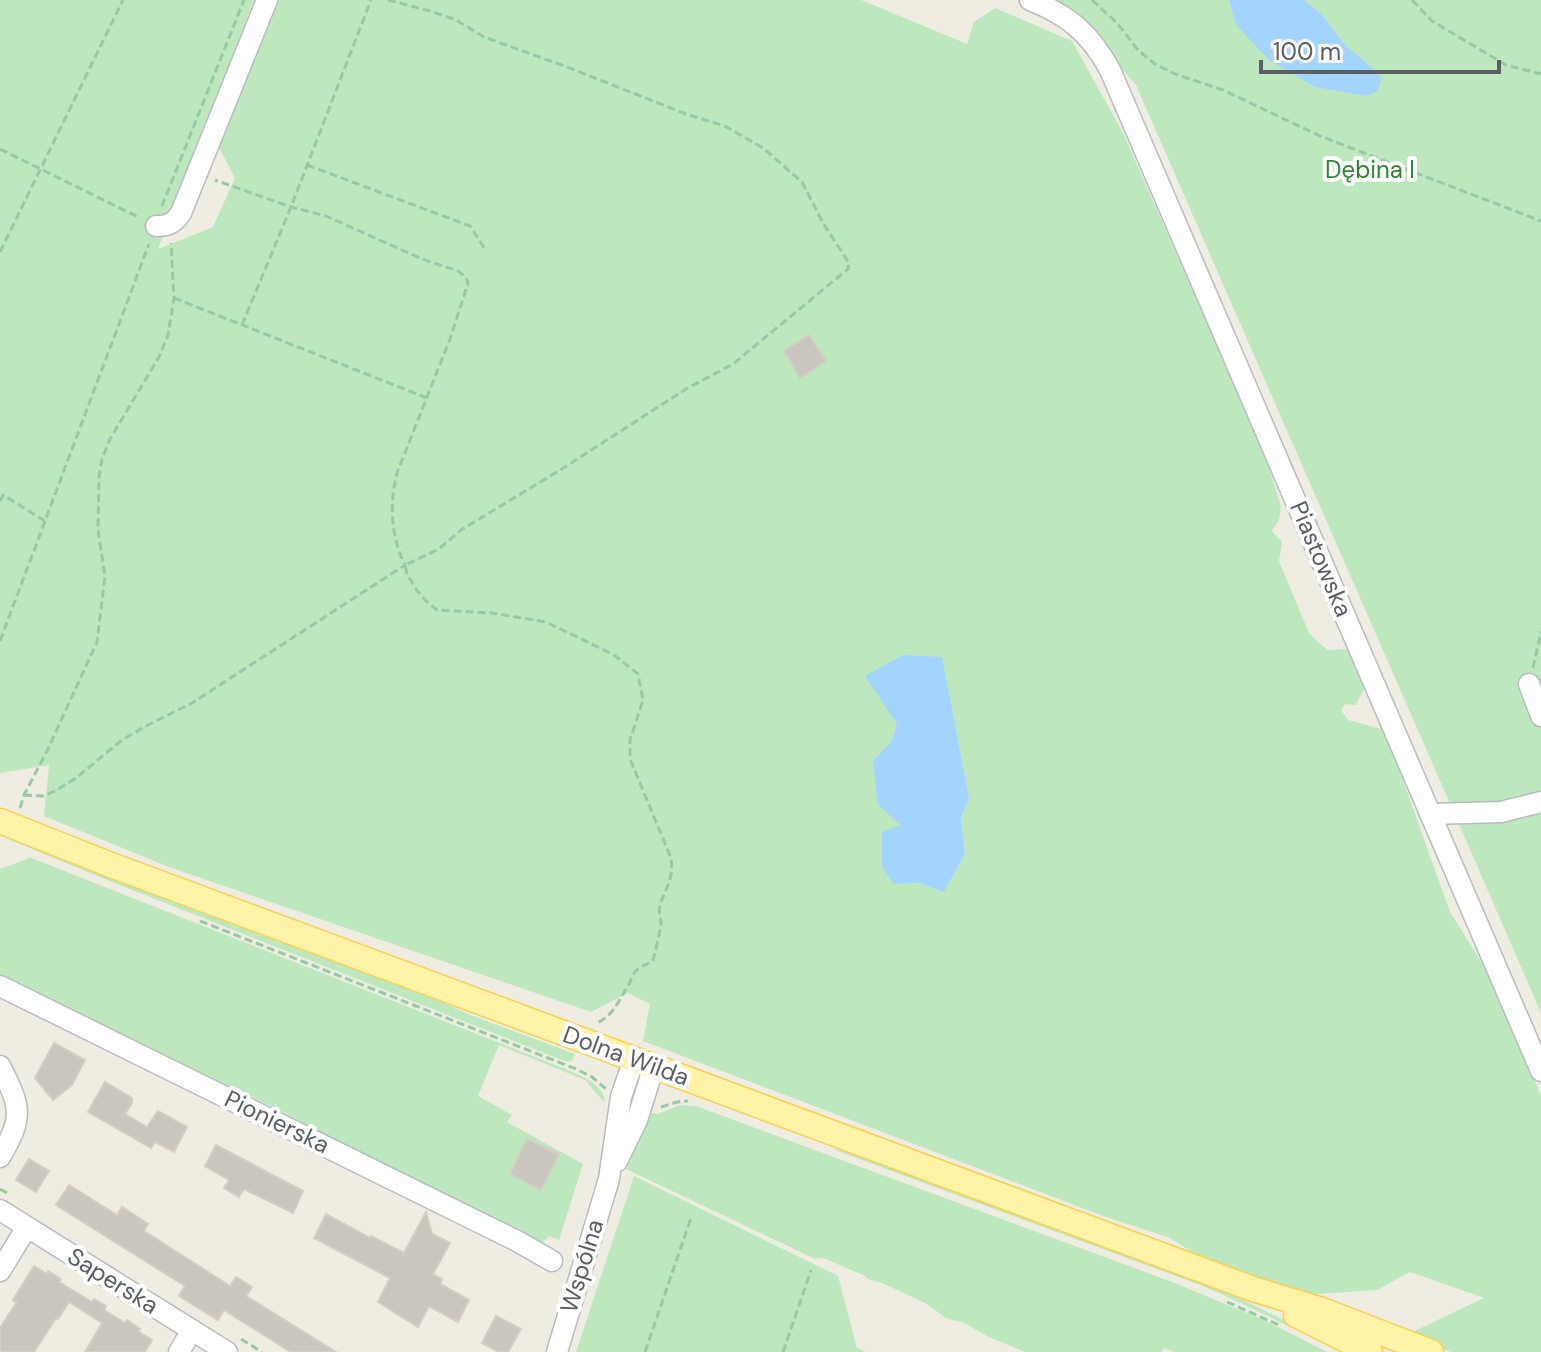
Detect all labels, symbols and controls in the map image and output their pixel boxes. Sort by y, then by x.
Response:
scale bar [1261,24,1499,74]
text: 100 m [1273,36,1341,67]
park label: Dębina I [1325,154,1415,185]
street label: Piastowska [1283,496,1360,621]
street label: Dolna Wilda [559,1018,693,1093]
street label: Pionierska [220,1083,335,1160]
street label: Wspólna [553,1216,610,1316]
street label: Saperska [62,1241,165,1321]

